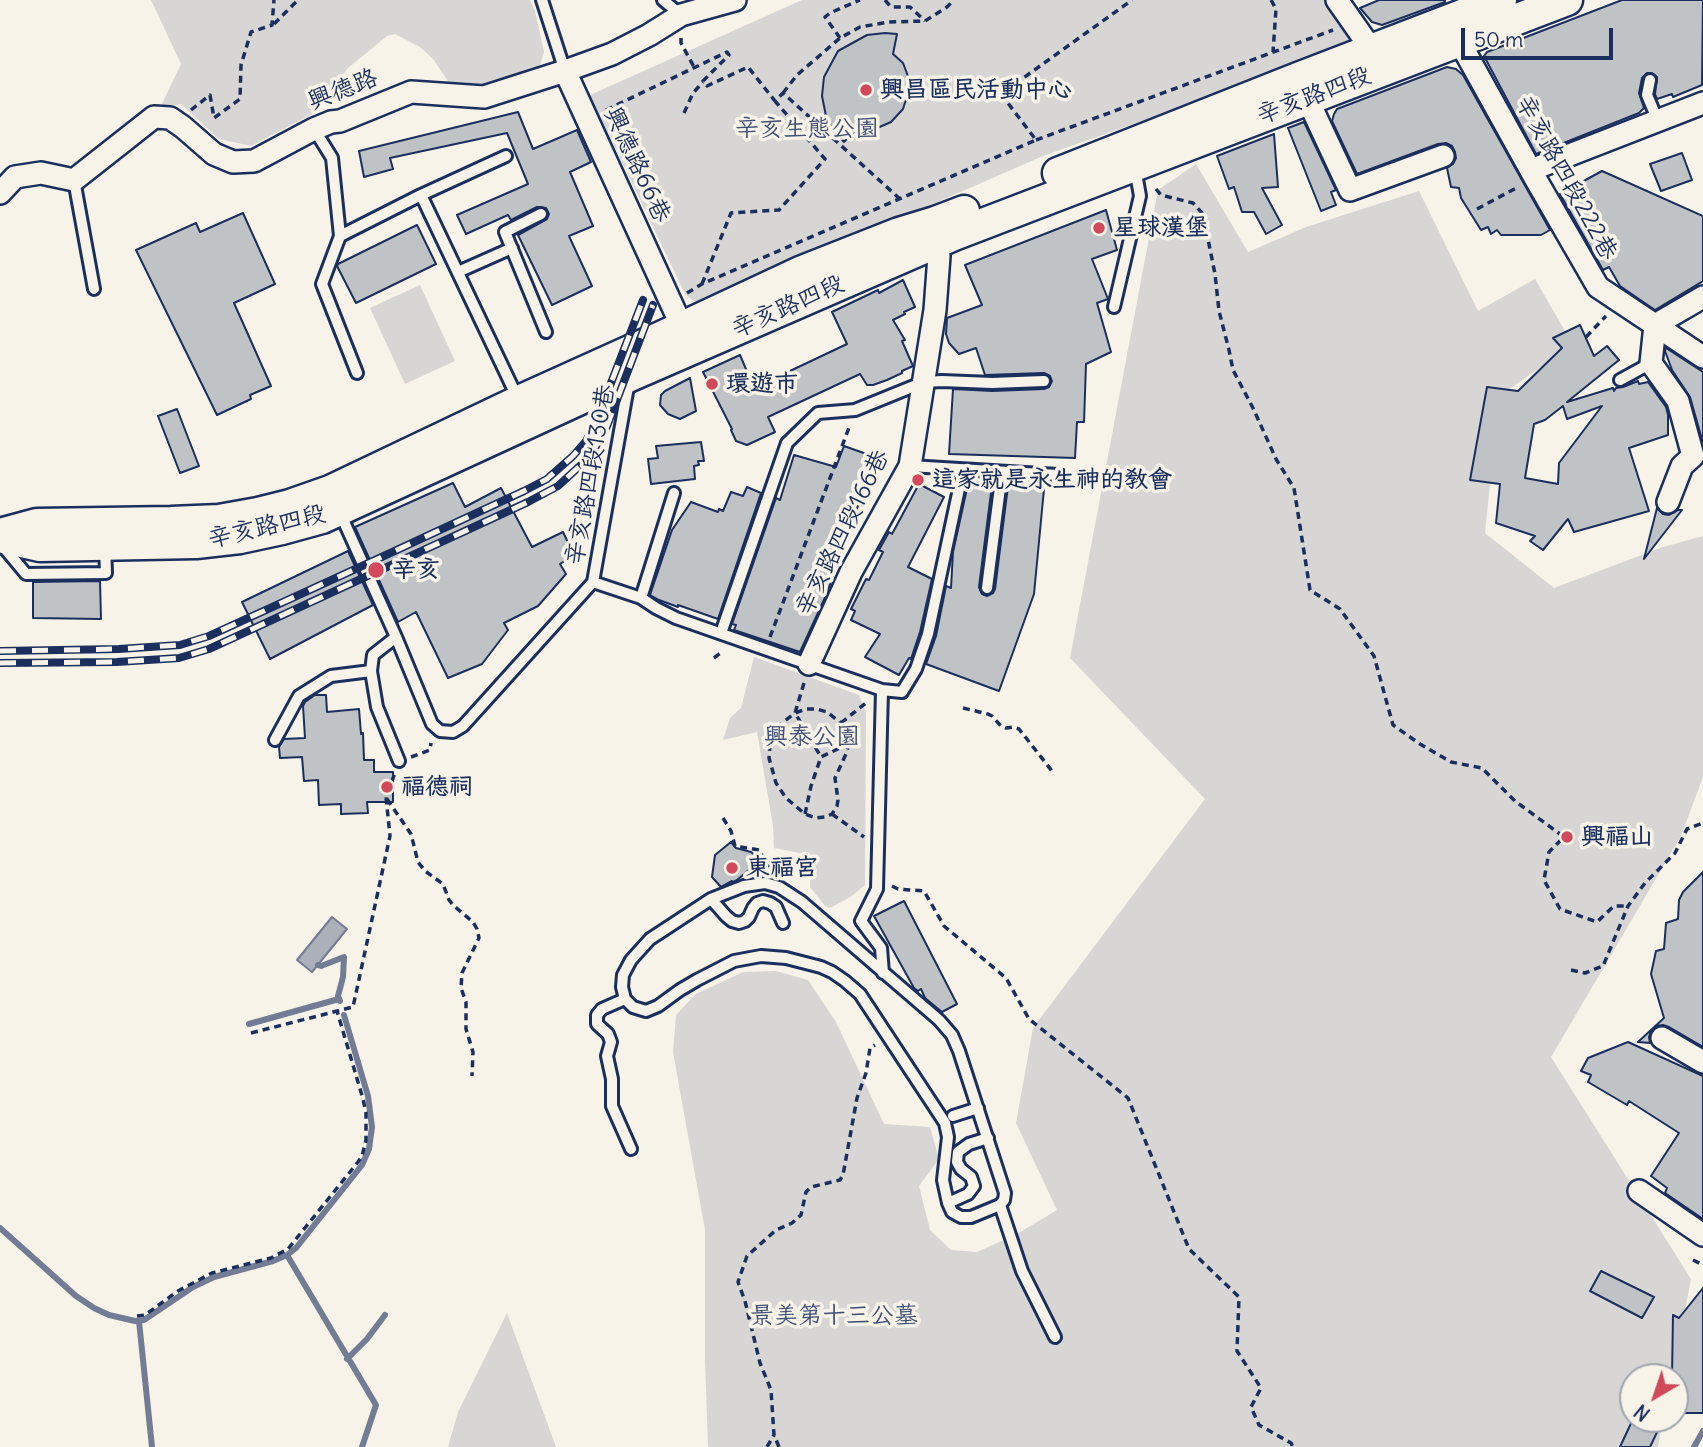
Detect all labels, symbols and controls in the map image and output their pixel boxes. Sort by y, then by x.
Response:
scale bar [1465,14,1617,58]
text: 50 m [1474,26,1523,53]
street label: 辛亥路四段 [1253,61,1375,131]
street label: 興德路 [304,64,382,116]
place label: 興昌區民活動中心 [880,76,1072,104]
marker: 興昌區民活動中心 [858,82,874,98]
street label: 辛亥路四段222巷 [1509,91,1623,265]
street label: 興德路66巷 [598,103,676,227]
park label: 辛亥生態公園 [735,115,879,143]
place label: 星球漢堡 [1113,214,1209,242]
marker: 星球漢堡 [1091,220,1107,236]
street label: 辛亥路四段 [727,269,849,345]
place label: 環遊市 [726,370,798,398]
marker: 環遊市 [704,376,720,392]
street label: 辛亥路四段130巷 [561,382,621,568]
street label: 辛亥路四段166巷 [790,445,896,621]
place label: 這家就是永生神的教會 [932,466,1172,494]
marker: 這家就是永生神的教會 [910,472,926,488]
street label: 辛亥路四段 [205,499,329,555]
place label: 辛亥 [392,556,440,584]
marker: 辛亥 [366,560,386,580]
park label: 興泰公園 [764,723,860,751]
place label: 福德祠 [401,773,473,801]
marker: 福德祠 [379,779,395,795]
place label: 興福山 [1581,823,1653,851]
marker: 興福山 [1559,829,1575,845]
place label: 東福宮 [746,854,818,882]
marker: 東福宮 [724,860,740,876]
park label: 景美第十三公墓 [750,1302,918,1330]
north arrow [1619,1363,1689,1433]
text: N [1629,1399,1655,1426]

